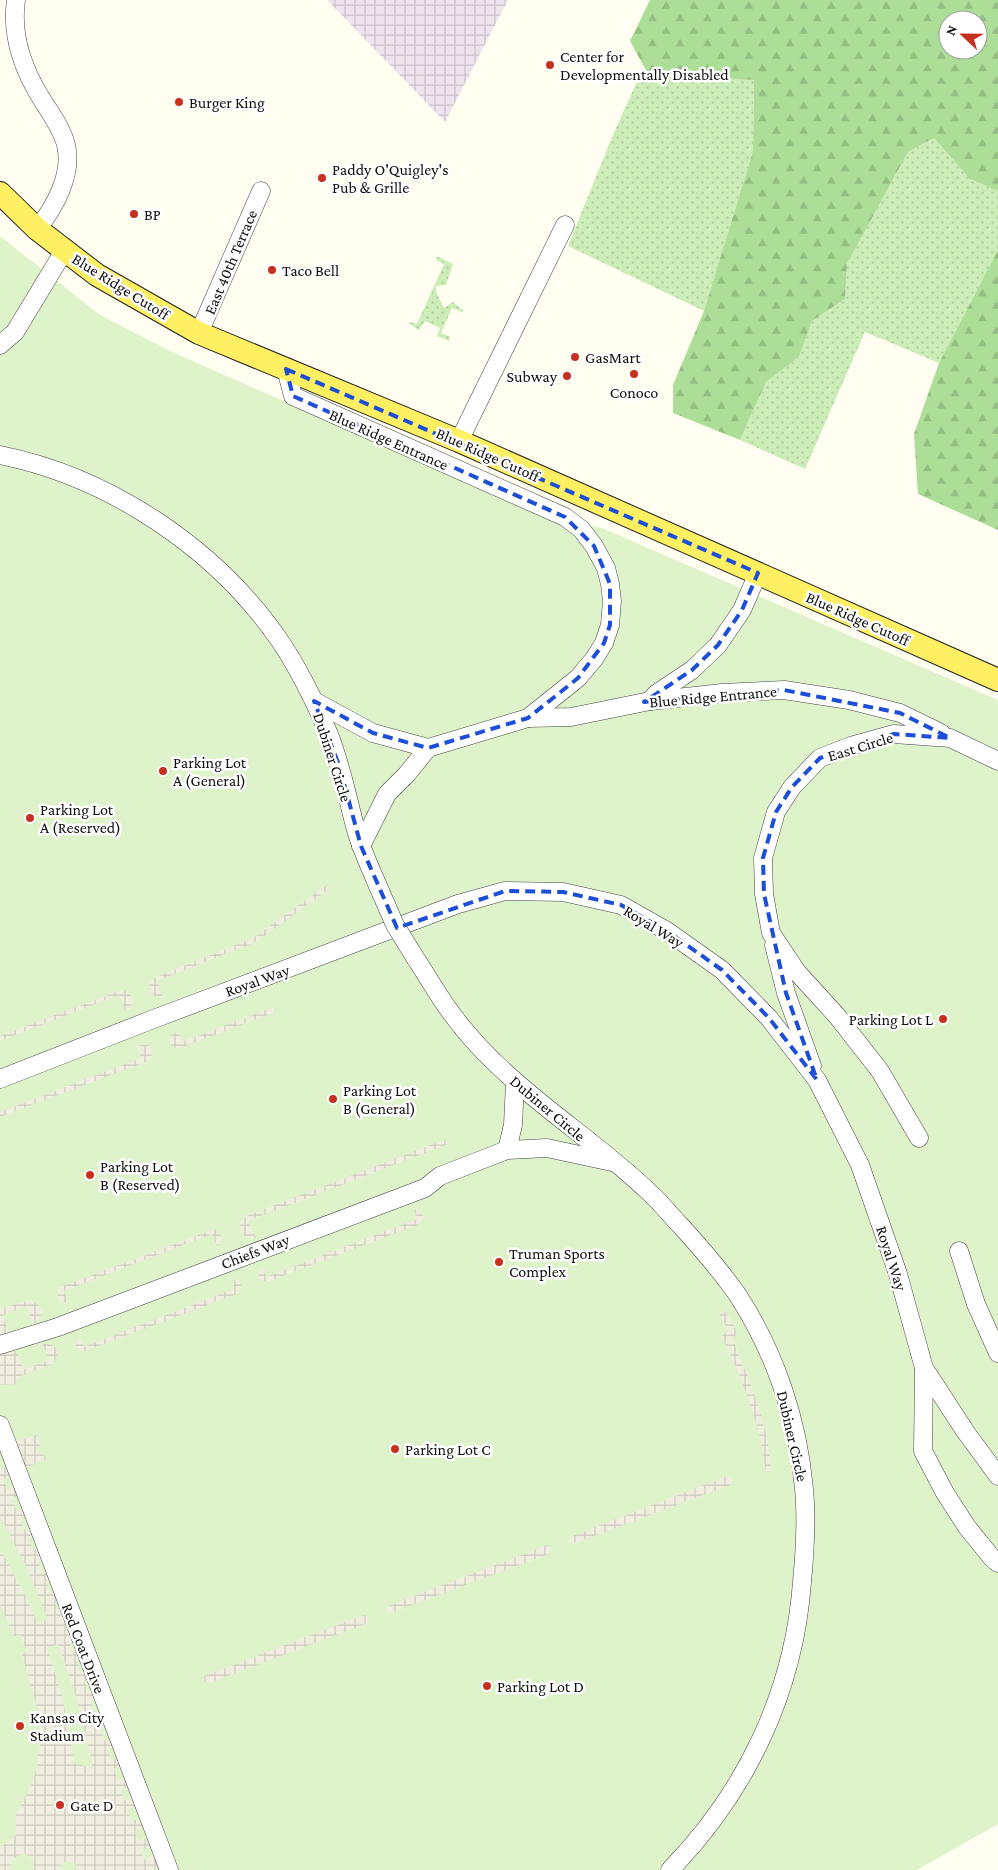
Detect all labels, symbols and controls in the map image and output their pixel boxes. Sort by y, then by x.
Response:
north arrow [938,10,988,60]
text: N [942,22,960,38]
place label: Center for Developmentally Disabled [560,48,729,84]
marker: Center for Developmentally Disabled [544,59,556,71]
place label: Burger King [189,94,265,112]
marker: Burger King [173,96,185,108]
place label: Paddy O'Quigley's Pub & Grille [332,161,448,196]
marker: Paddy O'Quigley's Pub & Grille [316,172,328,184]
place label: BP [144,206,161,223]
street label: East 40th Terrace [201,207,260,317]
marker: BP [128,208,140,220]
street label: Blue Ridge Cutoff [69,250,173,325]
place label: Taco Bell [282,262,339,279]
marker: Taco Bell [266,264,278,276]
place label: GasMart [585,349,641,366]
marker: GasMart [569,351,581,363]
place label: Subway [506,368,558,386]
marker: Conoco [628,368,640,380]
marker: Subway [561,370,573,382]
place label: Conoco [610,384,658,401]
street label: Blue Ridge Entrance [326,406,451,474]
street label: Blue Ridge Cutoff [433,424,543,486]
street label: Blue Ridge Cutoff [803,588,913,650]
street label: Blue Ridge Entrance [648,682,778,712]
street label: Dubiner Circle [310,710,355,804]
street label: East Circle [825,728,895,764]
place label: Parking Lot A (General) [173,754,247,790]
marker: Parking Lot A (General) [157,765,169,777]
place label: Parking Lot A (Reserved) [40,801,121,837]
marker: Parking Lot A (Reserved) [24,812,36,824]
street label: Royal Way [620,902,687,952]
street label: Royal Way [223,961,293,1001]
place label: Parking Lot L [849,1011,933,1029]
marker: Parking Lot L [937,1013,949,1025]
street label: Dubiner Circle [507,1072,589,1145]
place label: Parking Lot B (General) [343,1082,417,1118]
marker: Parking Lot B (General) [327,1093,339,1105]
place label: Parking Lot B (Reserved) [100,1158,180,1194]
marker: Parking Lot B (Reserved) [84,1169,96,1181]
street label: Royal Way [872,1224,910,1294]
street label: Chiefs Way [219,1230,293,1273]
place label: Truman Sports Complex [509,1245,605,1281]
marker: Truman Sports Complex [493,1256,505,1268]
street label: Dubiner Circle [774,1389,811,1483]
place label: Parking Lot C [405,1441,491,1459]
marker: Parking Lot C [389,1443,401,1455]
street label: Red Coat Drive [59,1601,108,1696]
place label: Parking Lot D [497,1678,584,1696]
marker: Parking Lot D [481,1680,493,1692]
place label: Kansas City Stadium [30,1709,105,1744]
marker: Kansas City Stadium [14,1720,26,1732]
place label: Gate D [70,1797,113,1814]
marker: Gate D [54,1799,66,1811]

